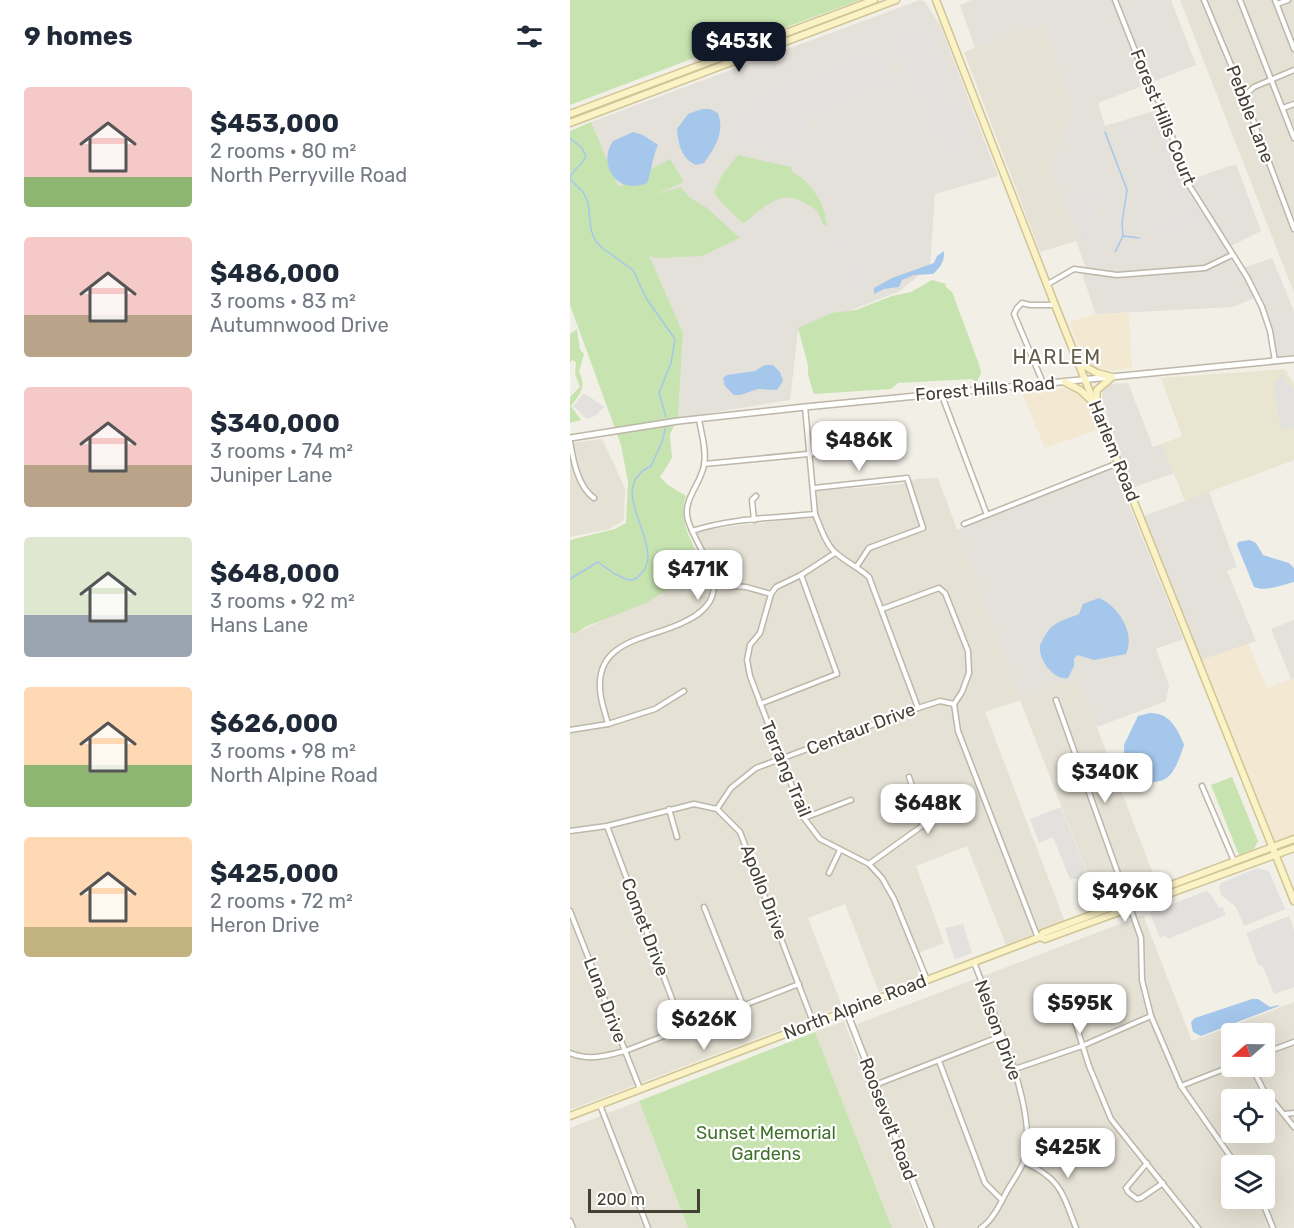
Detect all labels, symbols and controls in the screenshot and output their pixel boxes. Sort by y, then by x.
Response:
icon: filters [513,20,546,53]
text: 9 homes [24,21,133,52]
pin: $453K [697,22,781,73]
text: $453K [706,29,772,53]
street label: Forest Hills Court [1126,46,1200,188]
street label: Pebble Lane [1221,62,1279,166]
text: $453,000 [210,108,339,139]
icon: home [72,111,144,183]
text: 2 rooms · 80 m² [210,139,356,163]
text: North Perryville Road [210,163,407,187]
text: $486,000 [210,258,340,289]
icon: home [72,261,144,333]
text: 3 rooms · 83 m² [210,289,356,313]
text: Autumnwood Drive [210,313,389,337]
district label: HARLEM [1012,345,1102,369]
street label: Forest Hills Road [914,372,1056,406]
street label: Harlem Road [1084,397,1144,505]
text: $340,000 [210,408,340,439]
icon: home [72,411,144,483]
pin: $486K [817,421,901,472]
text: $486K [826,428,892,452]
text: 3 rooms · 74 m² [210,439,353,463]
text: Juniper Lane [210,463,332,487]
pin: $471K [656,550,740,601]
text: $471K [667,557,729,581]
text: $648,000 [210,558,340,589]
icon: home [72,561,144,633]
text: 3 rooms · 92 m² [210,589,355,613]
text: Hans Lane [210,613,308,637]
street label: Centaur Drive [803,698,919,760]
text: $626,000 [210,708,338,739]
icon: home [72,711,144,783]
street label: Terrang Trail [756,718,816,820]
text: 3 rooms · 98 m² [210,739,356,763]
pin: $340K [1063,753,1147,804]
text: $340K [1071,760,1139,784]
text: North Alpine Road [210,763,378,787]
pin: $648K [886,784,970,835]
text: $648K [895,791,961,815]
street label: Apollo Drive [736,841,792,943]
text: $425,000 [210,858,339,889]
icon: home [72,861,144,933]
pin: $496K [1083,872,1167,923]
street label: Comet Drive [616,875,674,979]
text: $496K [1092,879,1158,903]
text: 2 rooms · 72 m² [210,889,353,913]
text: Heron Drive [210,913,320,937]
street label: Luna Drive [579,954,631,1046]
street label: North Alpine Road [780,970,930,1044]
street label: Nelson Drive [970,977,1026,1083]
pin: $595K [1038,984,1122,1035]
text: $595K [1047,991,1113,1015]
pin: $626K [662,1000,746,1051]
text: $626K [671,1007,737,1031]
north arrow [1221,1023,1275,1077]
map controls [1221,1023,1275,1209]
street label: Roosevelt Road [855,1055,921,1183]
button: locate [1221,1089,1275,1143]
park label: Sunset Memorial Gardens [696,1122,836,1165]
pin: $425K [1026,1128,1110,1179]
text: $425K [1035,1135,1101,1159]
button: layers [1221,1155,1275,1209]
scale bar [588,1186,700,1214]
text: 200 m [597,1190,645,1209]

